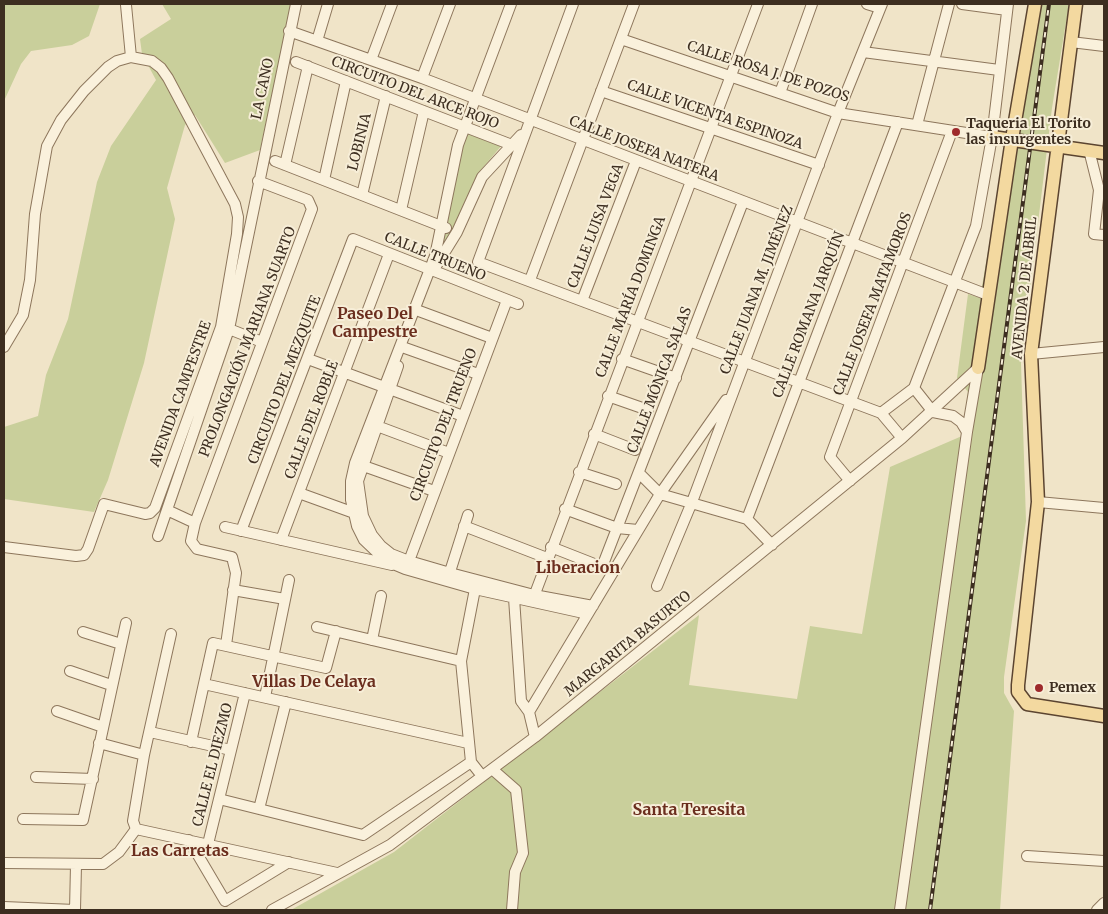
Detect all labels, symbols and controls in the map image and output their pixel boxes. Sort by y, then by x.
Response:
street label: CALLE ROSA J. DE POZOS [685,38,851,106]
street label: CIRCUITO DEL ARCE ROJO [329,53,501,133]
street label: LA CANO [248,57,278,121]
street label: CALLE VICENTA ESPINOZA [625,77,805,153]
street label: LOBINIA [345,111,375,173]
street label: CALLE JOSEFA NATERA [567,113,721,185]
place label: Taqueria El Torito las insurgentes [966,116,1091,148]
marker: Taqueria El Torito las insurgentes [950,126,962,138]
street label: CALLE LUISA VEGA [565,161,627,291]
street label: CALLE JUANA M. JIMÉNEZ [717,203,797,377]
street label: CALLE JOSEFA MATAMOROS [830,210,916,398]
street label: CALLE MARÍA DOMINGA [592,214,670,380]
street label: AVENIDA 2 DE ABRIL [1009,216,1041,360]
street label: PROLONGACIÓN MARIANA SUARTO [196,224,300,460]
street label: CALLE TRUENO [382,229,488,285]
street label: CALLE ROMANA JARQUÍN [770,230,848,400]
street label: CIRCUITO DEL MEZQUITE [245,293,325,467]
district label: Paseo Del Campestre [332,304,418,342]
street label: CALLE MÓNICA SALAS [624,305,696,455]
street label: AVENIDA CAMPESTRE [147,319,215,469]
street label: CIRCUITO DEL TRUENO [407,346,481,504]
street label: CALLE DEL ROBLE [282,358,342,482]
district label: Liberacion [536,558,620,578]
street label: MARGARITA BASURTO [561,588,695,700]
district label: Villas De Celaya [252,672,376,692]
place label: Pemex [1049,680,1096,696]
marker: Pemex [1033,682,1045,694]
street label: CALLE EL DIEZMO [190,702,236,828]
district label: Santa Teresita [633,800,745,820]
district label: Las Carretas [131,841,229,861]

